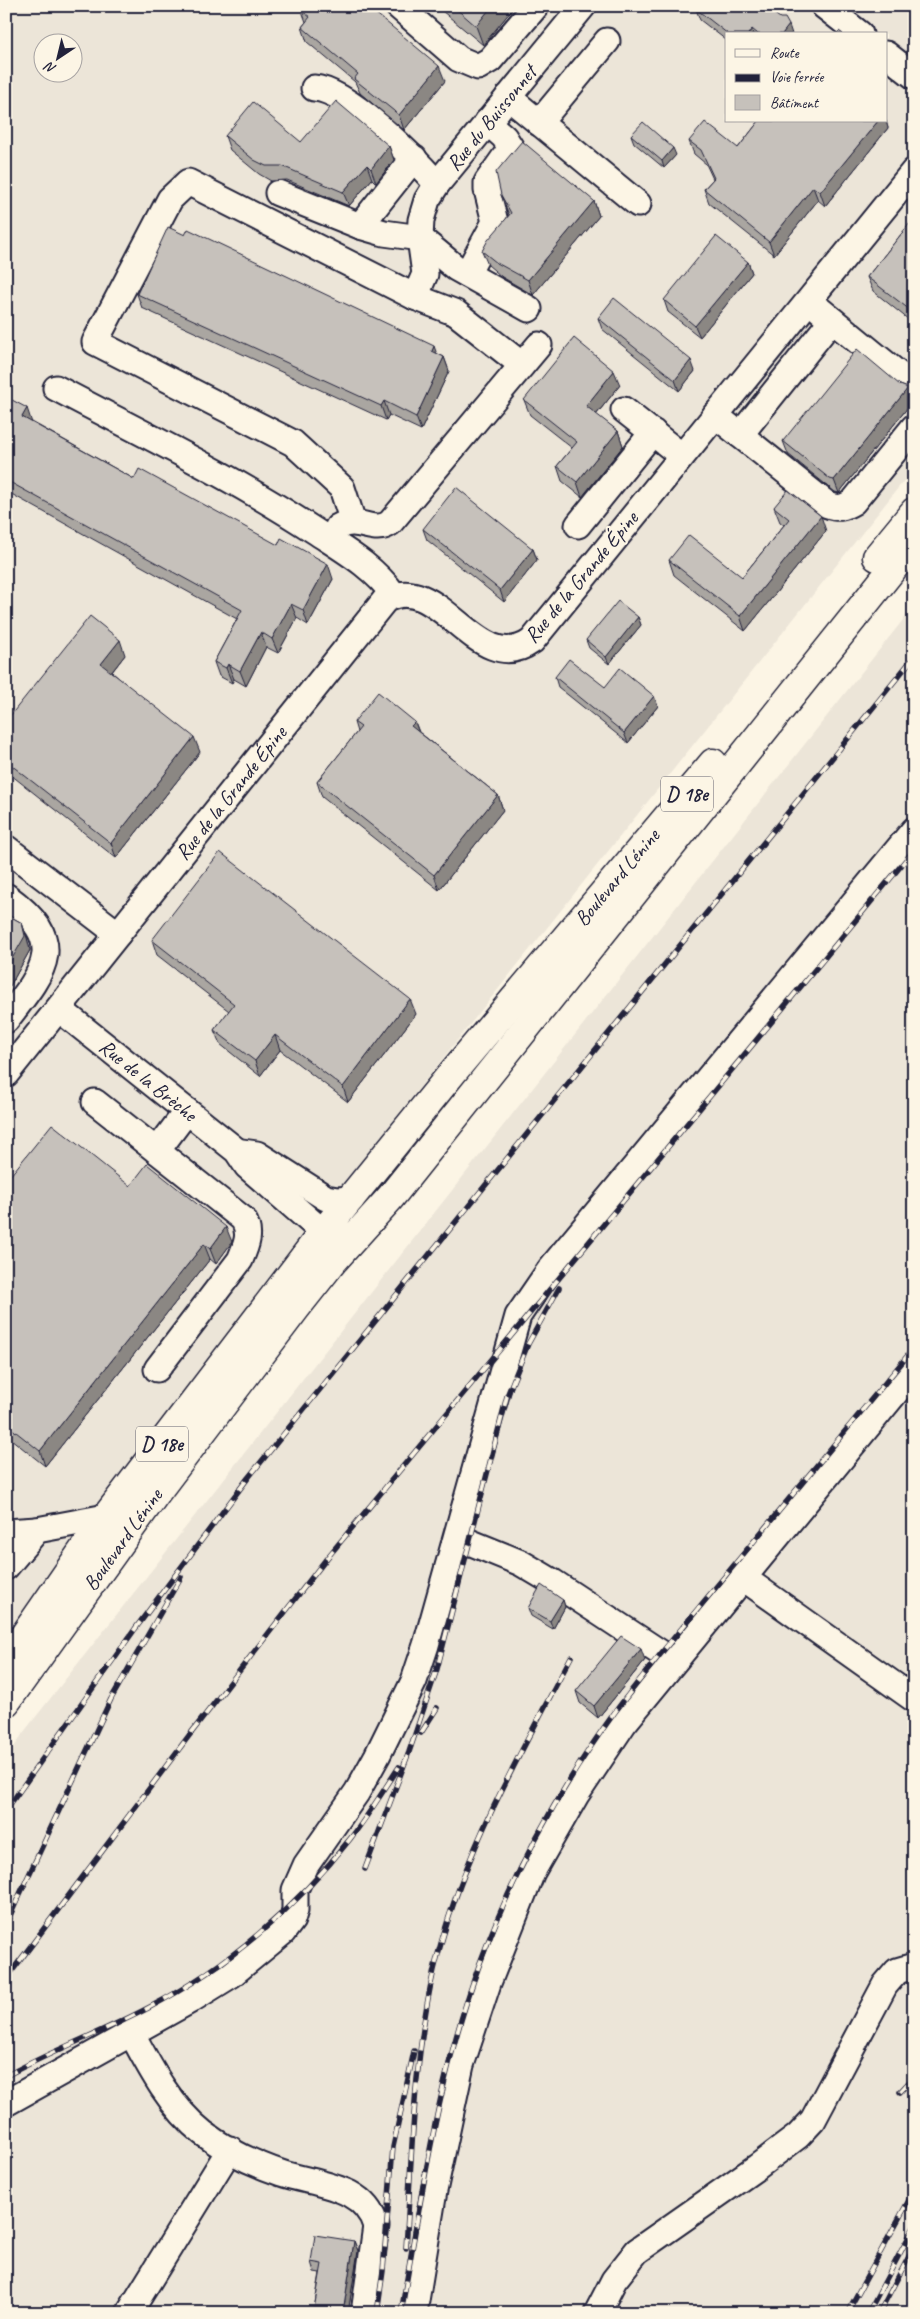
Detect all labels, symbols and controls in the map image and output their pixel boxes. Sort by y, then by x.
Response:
north arrow [32,32,82,82]
legend [725,32,888,122]
text: Route [770,44,800,63]
text: N [40,57,59,78]
street label: Rue du Buissonnet [440,58,544,176]
text: Voie ferrée [770,68,824,87]
text: Bâtiment [770,94,820,113]
street label: Rue de la Grande Épine [518,505,644,648]
street label: Rue de la Grande Épine [169,720,293,865]
road number: D 18e [661,776,713,812]
street label: Boulevard Lénine [569,822,666,931]
street label: Rue de la Brèche [94,1033,204,1128]
road number: D 18e [136,1426,188,1462]
street label: Boulevard Lénine [77,1483,169,1595]

